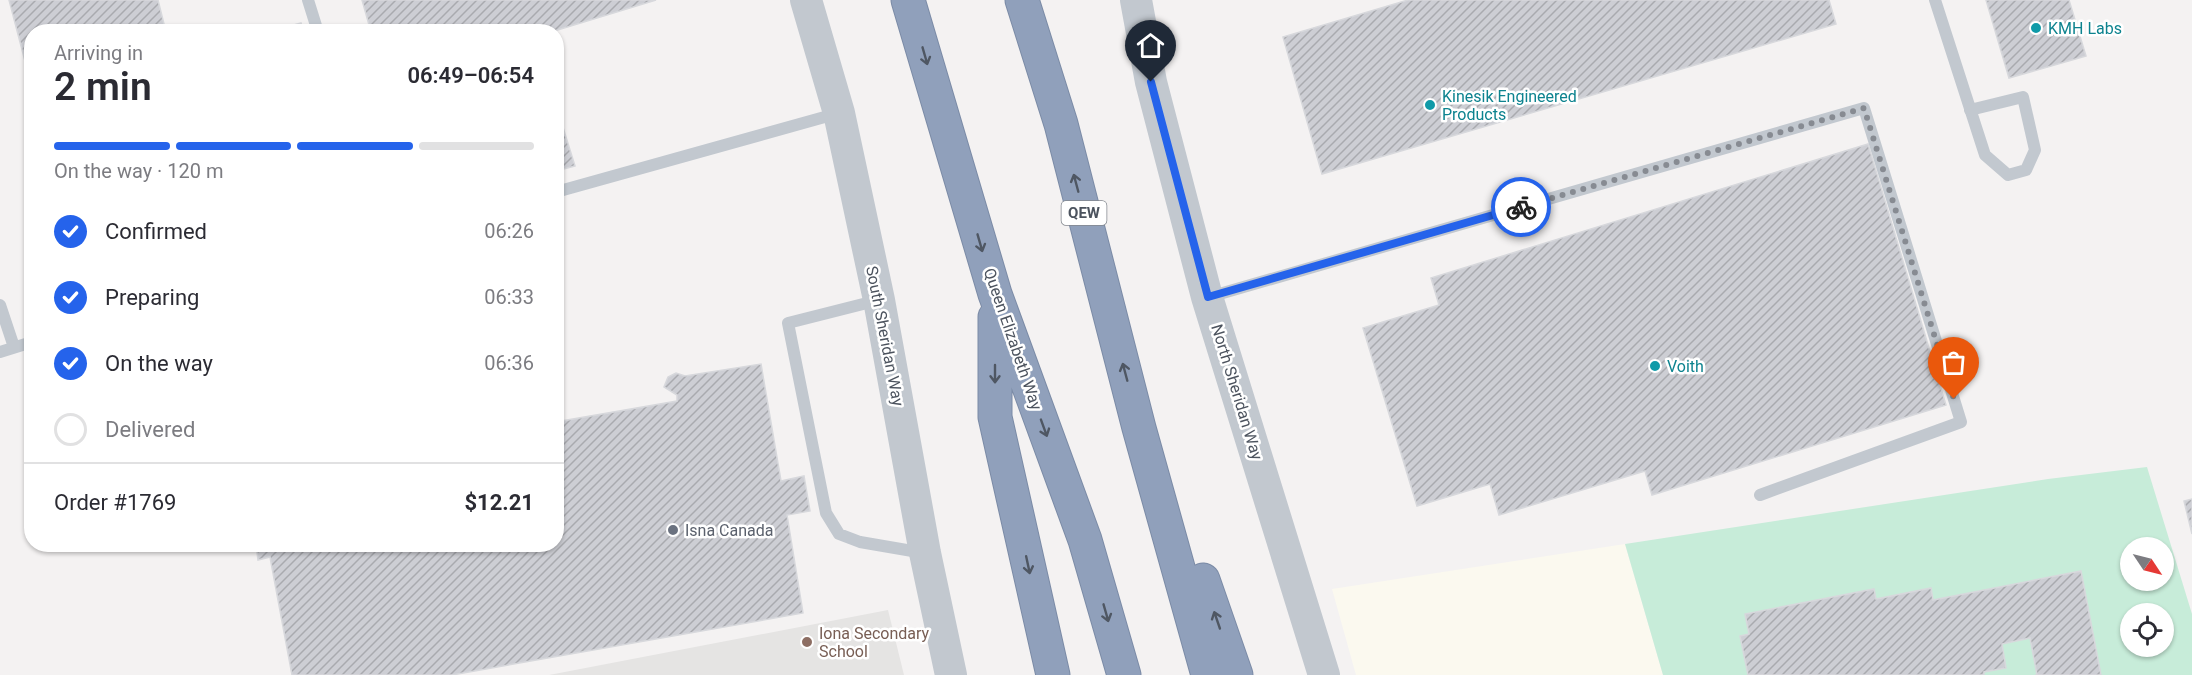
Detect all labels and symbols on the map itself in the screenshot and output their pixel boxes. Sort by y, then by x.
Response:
place label: KMH Labs [2048,19,2122,38]
pin [1125,20,1176,82]
marker: KMH Labs [2029,21,2043,35]
one-way arrow [920,46,931,65]
place label: Kinesik Engineered Products [1442,87,1577,124]
marker: Kinesik Engineered Products [1423,98,1437,112]
one-way arrow [1069,174,1081,193]
courier [1491,177,1551,237]
road number: QEW [1062,201,1106,225]
one-way arrow [975,233,986,252]
street label: South Sheridan Way [862,264,908,408]
street label: Queen Elizabeth Way [980,266,1046,413]
street label: North Sheridan Way [1207,322,1267,463]
pin [1928,337,1979,399]
place label: Voith [1667,357,1704,376]
marker: Voith [1648,359,1662,373]
one-way arrow [1118,362,1130,381]
one-way arrow [989,363,1001,383]
one-way arrow [1040,418,1051,437]
place label: Isna Canada [685,521,774,540]
marker: Isna Canada [666,523,680,537]
north arrow [2120,537,2174,591]
one-way arrow [1023,555,1034,575]
one-way arrow [1101,603,1113,622]
one-way arrow [1210,611,1221,630]
place label: Iona Secondary School [819,624,930,661]
marker: Iona Secondary School [800,635,814,649]

